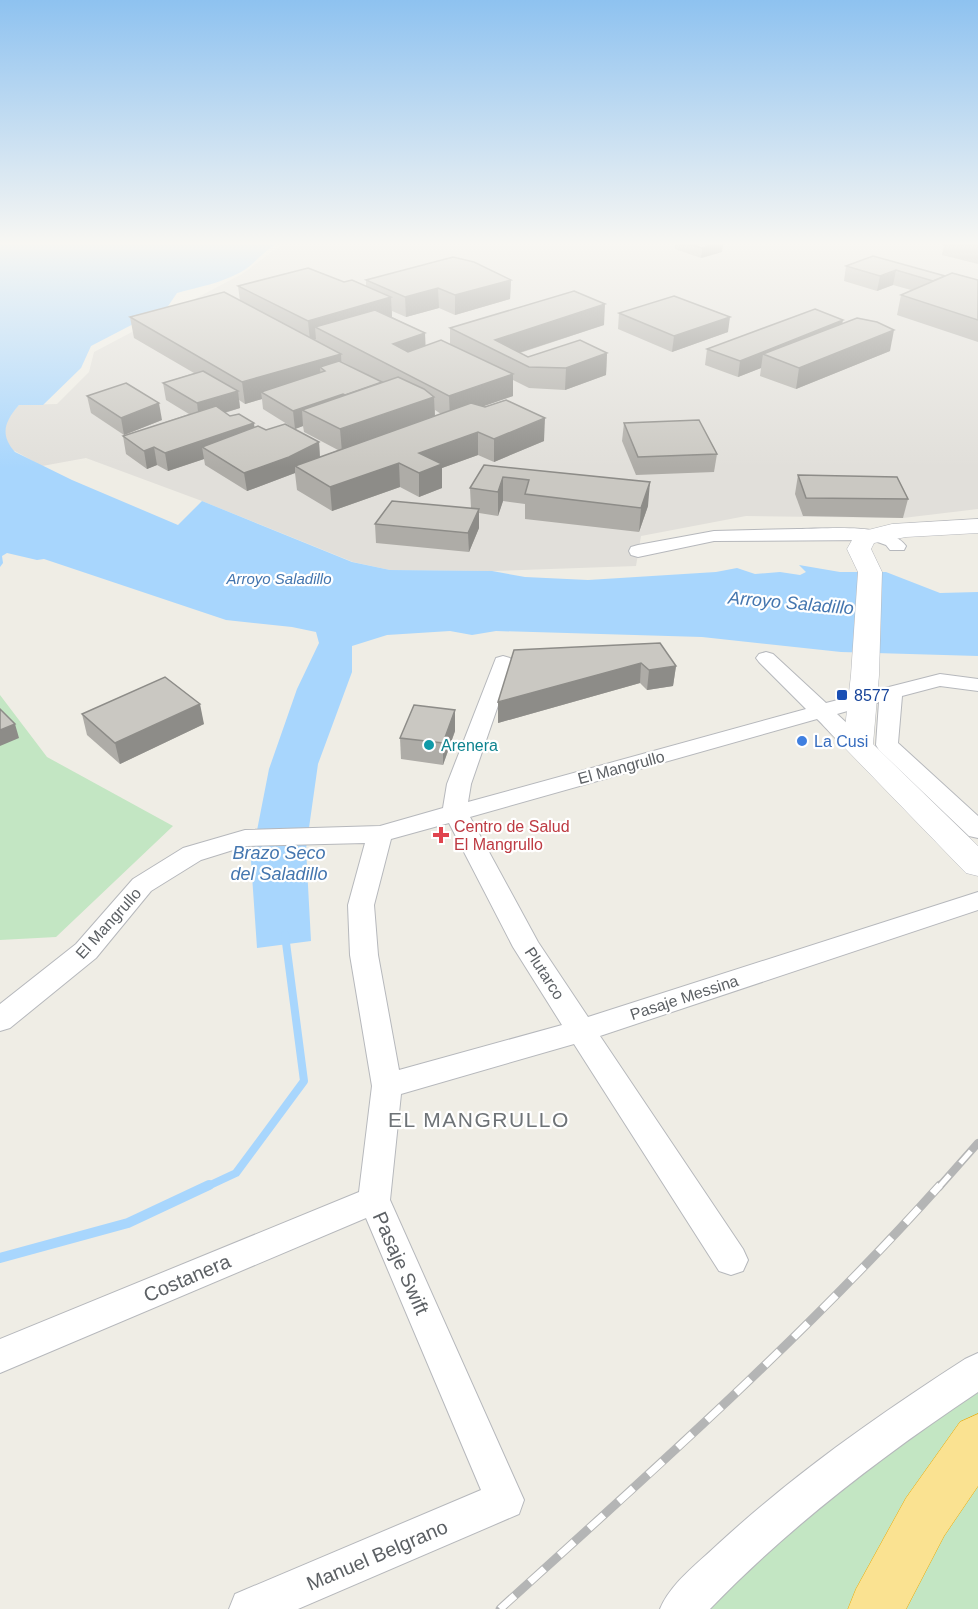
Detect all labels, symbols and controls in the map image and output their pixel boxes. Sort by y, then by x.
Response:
water label: Arroyo Saladillo [225,570,332,587]
water label: Arroyo Saladillo [726,587,855,618]
place label: 8577 [854,687,890,704]
marker: 8577 [835,688,849,702]
place label: La Cusi [814,733,868,750]
marker: La Cusi [795,734,809,748]
place label: Arenera [441,737,498,754]
marker: Arenera [422,738,436,752]
street label: El Mangrullo [576,748,666,787]
place label: Centro de Salud El Mangrullo [454,818,570,853]
marker: Centro de Salud El Mangrullo [432,826,450,844]
water label: Brazo Seco del Saladillo [230,843,328,884]
street label: El Mangrullo [72,885,145,962]
street label: Plutarco [521,944,568,1003]
street label: Pasaje Messina [628,972,741,1023]
district label: EL MANGRULLO [388,1108,570,1131]
street label: Pasaje Swift [369,1208,434,1318]
street label: Costanera [140,1250,235,1306]
street label: Manuel Belgrano [303,1515,451,1595]

